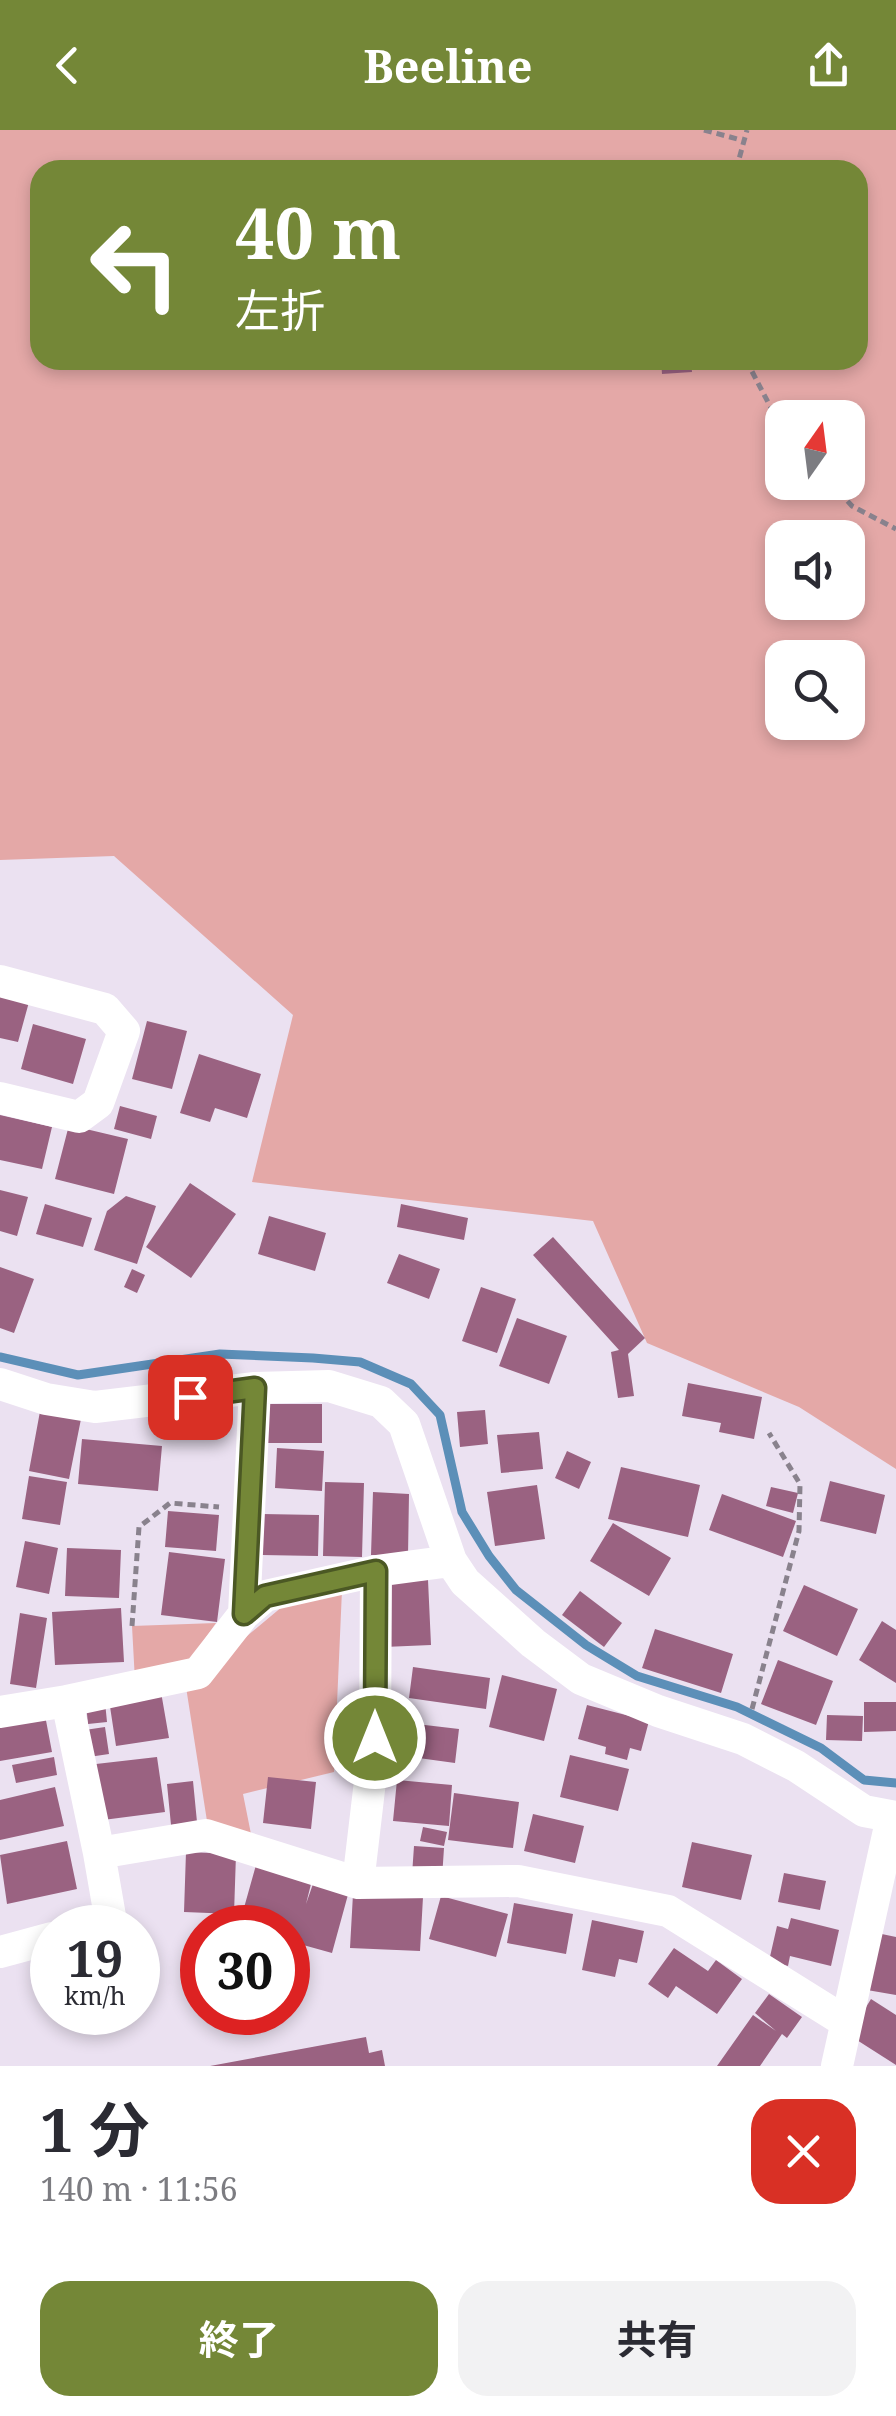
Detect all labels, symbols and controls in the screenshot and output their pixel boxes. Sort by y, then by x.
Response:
text: Beeline [363,35,533,96]
icon: back [40,38,95,93]
icon: share [801,38,856,93]
text: 40 m [235,184,401,280]
icon: left [70,200,200,330]
text: 左折 [235,279,325,340]
north arrow [765,400,865,500]
map controls [765,400,865,740]
button: sound [765,520,865,620]
button: search [765,640,865,740]
pin [148,1355,233,1440]
icon: arrive [163,1370,218,1425]
position arrow [323,1686,427,1790]
speed limit sign: 30 [180,1905,310,2035]
text: 19 [67,1924,123,1992]
text: km/h [64,1978,126,2012]
text: 1 分 [40,2088,150,2170]
button: close [751,2099,856,2204]
text: 140 m · 11:56 [40,2167,238,2210]
button: 終了 [40,2281,438,2396]
button: 共有 [458,2281,856,2396]

